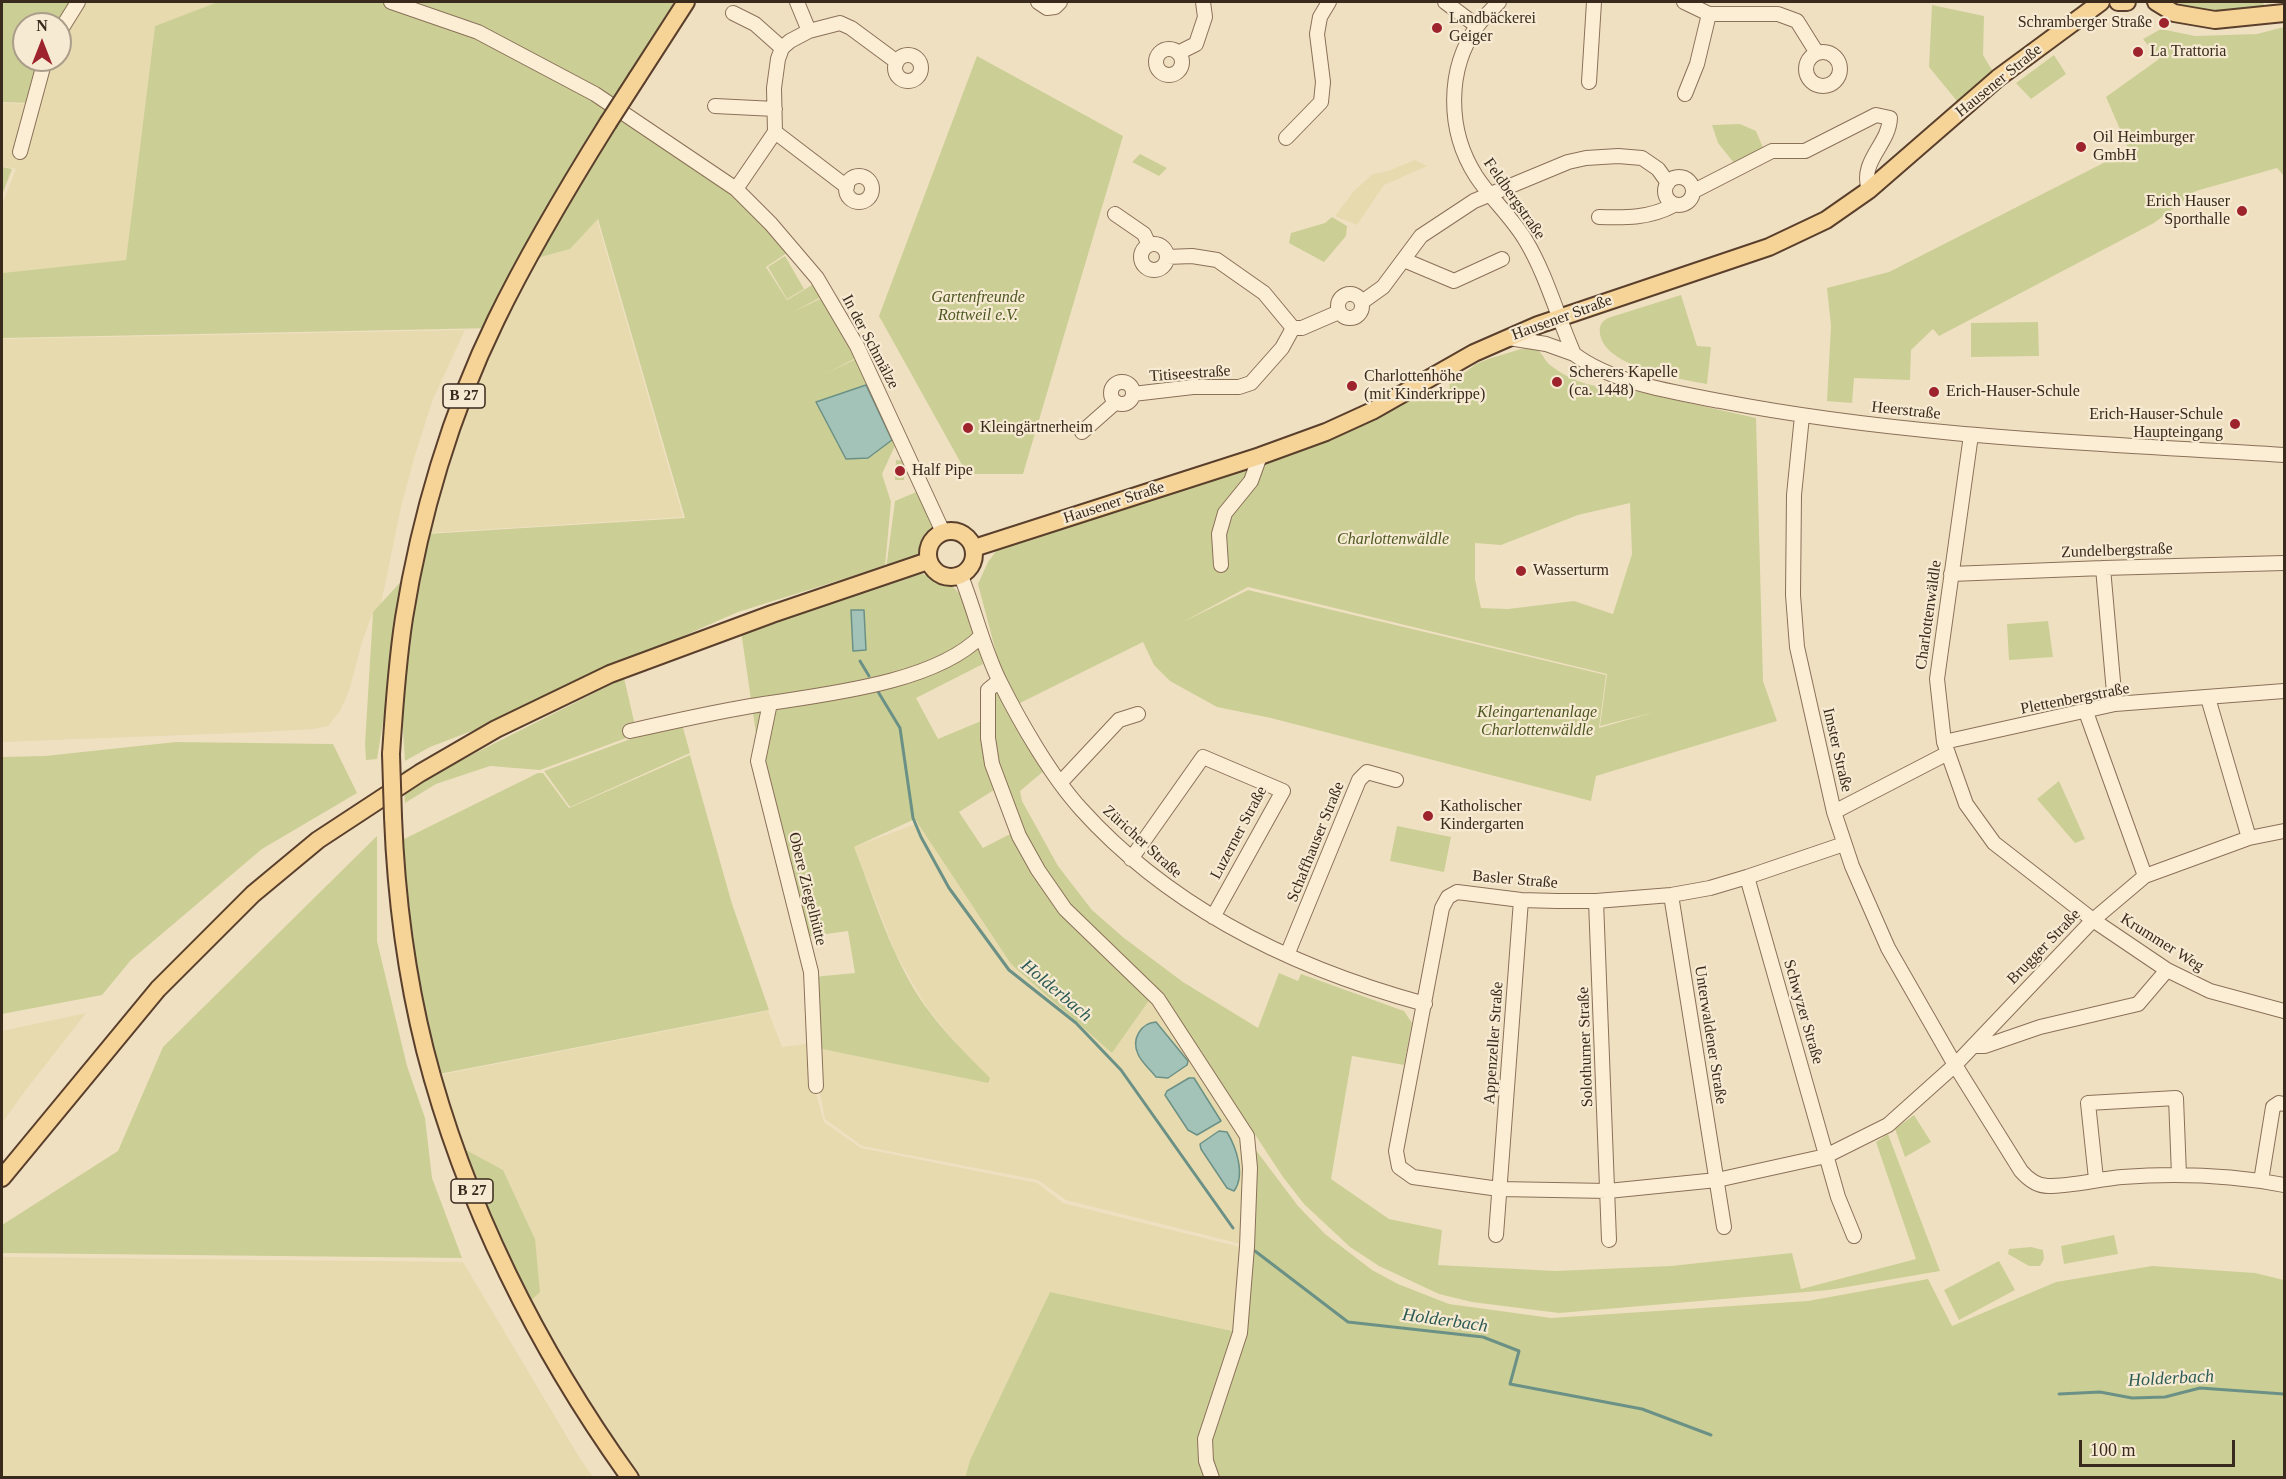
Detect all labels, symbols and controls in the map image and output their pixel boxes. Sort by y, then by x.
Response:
place label: Landbäckerei Geiger [1449,9,1536,47]
north arrow [12,12,72,72]
place label: Schramberger Straße [2018,13,2152,33]
marker: Schramberger Straße [2157,16,2171,30]
text: N [36,17,48,34]
marker: Landbäckerei Geiger [1430,21,1444,35]
street label: Hausener Straße [1952,40,2046,122]
place label: La Trattoria [2150,42,2226,62]
marker: La Trattoria [2131,45,2145,59]
place label: Oil Heimburger GmbH [2093,128,2194,166]
marker: Oil Heimburger GmbH [2074,140,2088,154]
street label: Feldbergstraße [1479,155,1549,243]
place label: Erich Hauser Sporthalle [2146,192,2230,230]
marker: Erich Hauser Sporthalle [2235,204,2249,218]
park label: Gartenfreunde Rottweil e.V. [931,288,1025,326]
street label: Hausener Straße [1509,291,1615,345]
street label: In der Schmälze [837,292,903,392]
street label: Titiseestraße [1149,362,1231,386]
place label: Scherers Kapelle (ca. 1448) [1569,363,1678,401]
place label: Charlottenhöhe (mit Kinderkrippe) [1364,367,1485,405]
marker: Scherers Kapelle (ca. 1448) [1550,375,1564,389]
marker: Charlottenhöhe (mit Kinderkrippe) [1345,379,1359,393]
place label: Erich-Hauser-Schule [1946,382,2080,402]
road number: B 27 [443,384,485,408]
marker: Erich-Hauser-Schule [1927,385,1941,399]
street label: Heerstraße [1871,398,1941,424]
place label: Erich-Hauser-Schule Haupteingang [2089,405,2223,443]
marker: Erich-Hauser-Schule Haupteingang [2228,417,2242,431]
place label: Kleingärtnerheim [980,418,1093,438]
marker: Kleingärtnerheim [961,421,975,435]
place label: Half Pipe [912,461,973,481]
marker: Half Pipe [893,464,907,478]
street label: Hausener Straße [1061,478,1167,528]
park label: Charlottenwäldle [1337,530,1449,550]
street label: Zundelbergstraße [2061,539,2173,563]
street label: Charlottenwäldle [1912,559,1946,671]
place label: Wasserturm [1533,561,1609,581]
marker: Wasserturm [1514,564,1528,578]
street label: Plettenbergstraße [2019,679,2131,719]
park label: Kleingartenanlage Charlottenwäldle [1477,703,1597,741]
street label: Imster Straße [1818,706,1856,794]
street label: Schaffhauser Straße [1283,779,1349,905]
street label: Luzerner Straße [1206,783,1272,883]
place label: Katholischer Kindergarten [1440,797,1524,835]
street label: Züricher Straße [1098,801,1186,883]
marker: Katholischer Kindergarten [1421,809,1435,823]
street label: Obere Ziegelhütte [784,830,830,948]
street label: Basler Straße [1471,867,1559,893]
street label: Brugger Straße [2003,905,2085,989]
street label: Krummer Weg [2117,910,2207,976]
water label: Holderbach [1016,955,1096,1027]
street label: Schwyzer Straße [1779,957,1827,1067]
street label: Unterwaldener Straße [1690,964,1730,1106]
street label: Appenzeller Straße [1480,981,1508,1105]
street label: Solothurner Straße [1574,986,1598,1108]
road number: B 27 [451,1179,493,1203]
water label: Holderbach [1401,1304,1489,1338]
water label: Holderbach [2128,1366,2214,1392]
scale bar [2082,1428,2238,1466]
text: 100 m [2090,1440,2136,1460]

